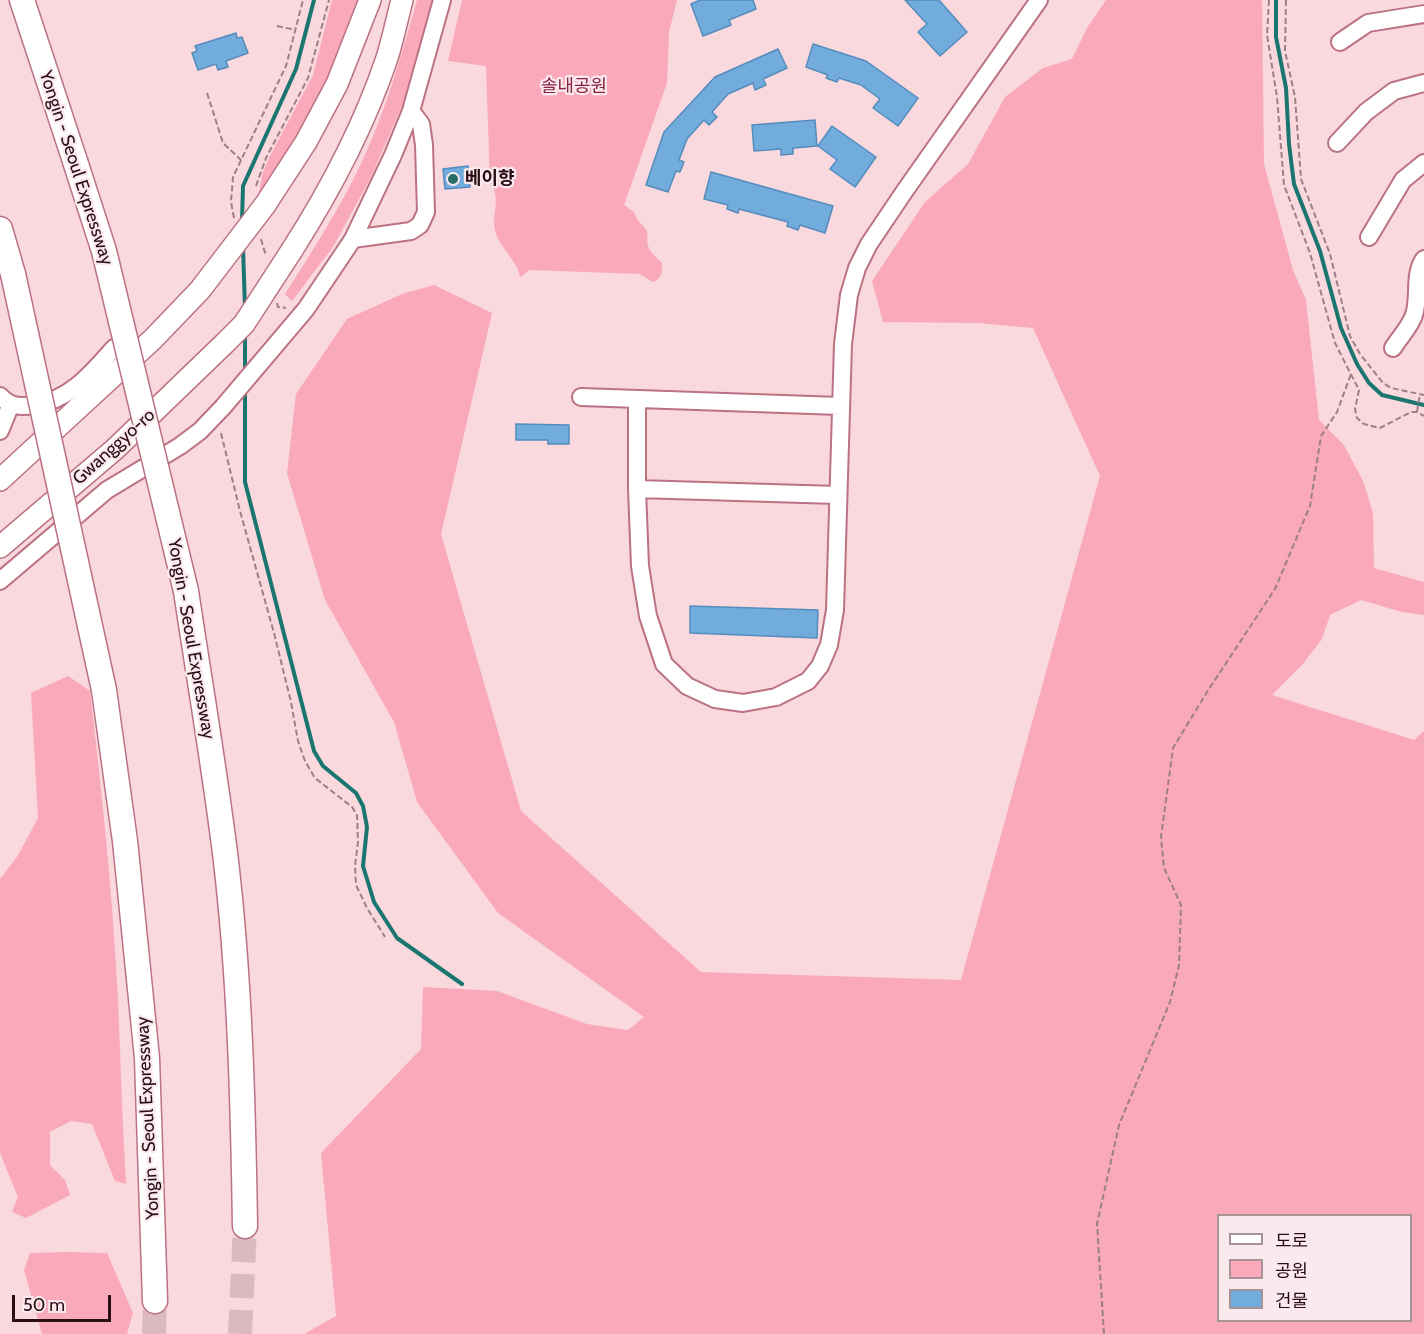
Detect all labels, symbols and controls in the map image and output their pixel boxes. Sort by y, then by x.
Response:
street label: Yongin - Seoul Expressway [34,68,118,268]
park label: 솔내공원 [541,76,607,98]
place label: 베이향 [465,168,515,190]
marker: 베이향 [446,172,460,186]
street label: Gwanggyo-ro [68,404,160,490]
street label: Yongin - Seoul Expressway [163,537,219,741]
street label: Yongin - Seoul Expressway [132,1016,164,1220]
legend [1217,1214,1412,1322]
text: 도로 [1275,1230,1308,1252]
text: 공원 [1275,1260,1308,1282]
scale bar [15,1283,114,1321]
text: 건물 [1275,1290,1308,1312]
text: 50 m [23,1294,65,1316]

